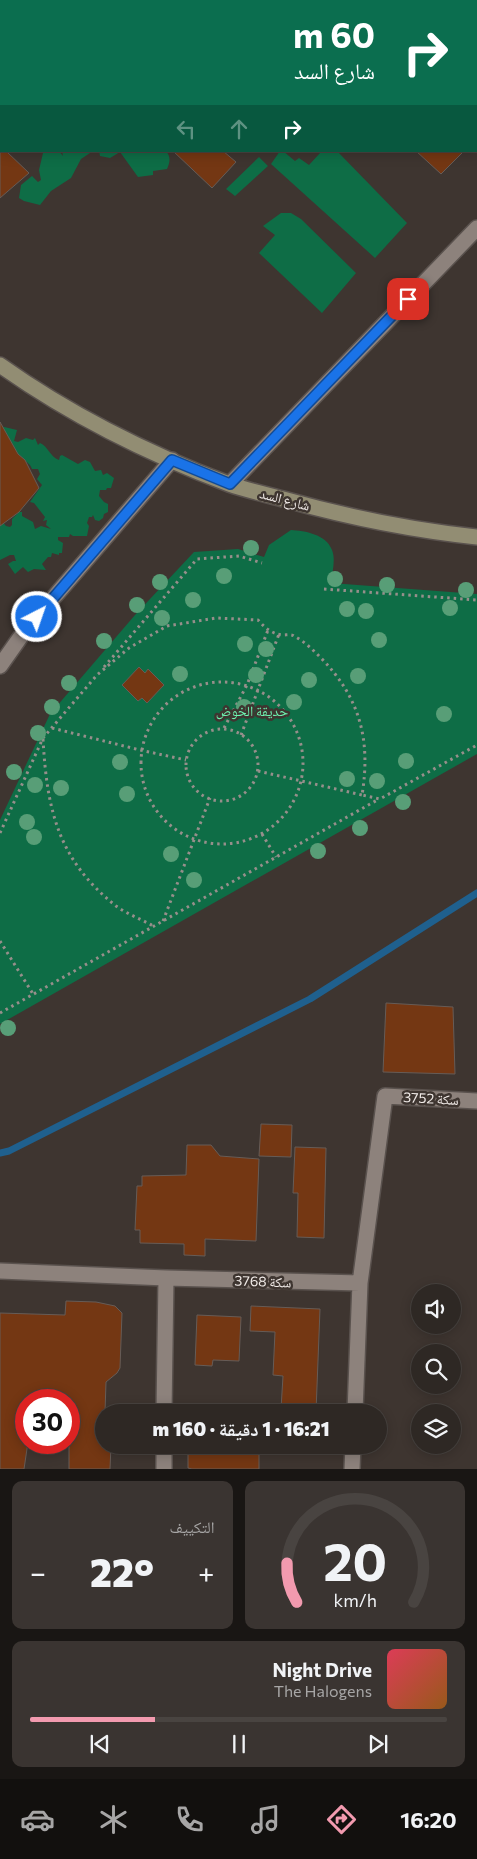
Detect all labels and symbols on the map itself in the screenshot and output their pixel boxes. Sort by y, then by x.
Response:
pin [387,278,429,320]
street label: شارع السد [257,484,312,516]
position arrow [10,590,62,642]
park label: حديقة الخوض [216,702,288,720]
street label: سكة 3752 [403,1088,459,1108]
street label: سكة 3768 [234,1272,292,1290]
speed limit sign: 30 [15,1389,80,1454]

